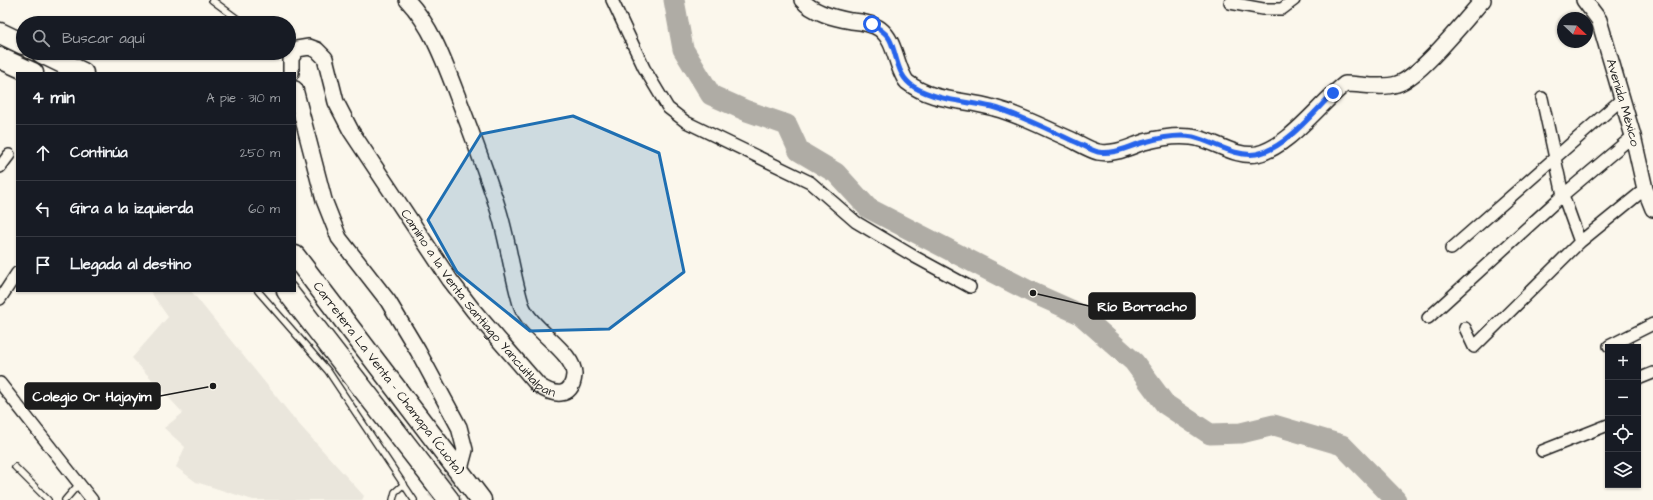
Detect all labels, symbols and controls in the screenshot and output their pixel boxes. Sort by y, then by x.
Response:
north arrow [1557,12,1593,48]
route start [863,15,881,33]
search box [16,16,296,60]
icon: search [30,27,52,49]
text: Buscar aquí [62,28,144,49]
street label: Avenida México [1602,57,1644,149]
route end [1324,84,1342,102]
text: 4 min [32,86,75,110]
text: A pie · 310 m [206,89,280,107]
icon: ahead [32,142,54,164]
text: Continúa [70,142,128,163]
text: 250 m [240,144,280,162]
icon: left [32,198,54,220]
text: Gira a la izquierda [70,198,193,219]
text: 60 m [248,200,280,218]
street label: Camino a la Venta Santiago Yancuitlalpan [396,206,558,402]
icon: arrive [32,254,54,276]
text: Llegada al destino [70,254,191,275]
street label: Carretera La Venta - Chamapa (Cuota) [309,278,468,479]
callout: Río Borracho [1089,293,1195,319]
text: Río Borracho [1097,297,1187,317]
map controls [1605,344,1641,488]
button: + [1605,344,1641,380]
button: − [1605,380,1641,416]
callout: Colegio Or Hajayim [25,383,160,409]
text: Colegio Or Hajayim [33,387,153,408]
button: locate [1605,416,1641,452]
button: layers [1605,452,1641,488]

